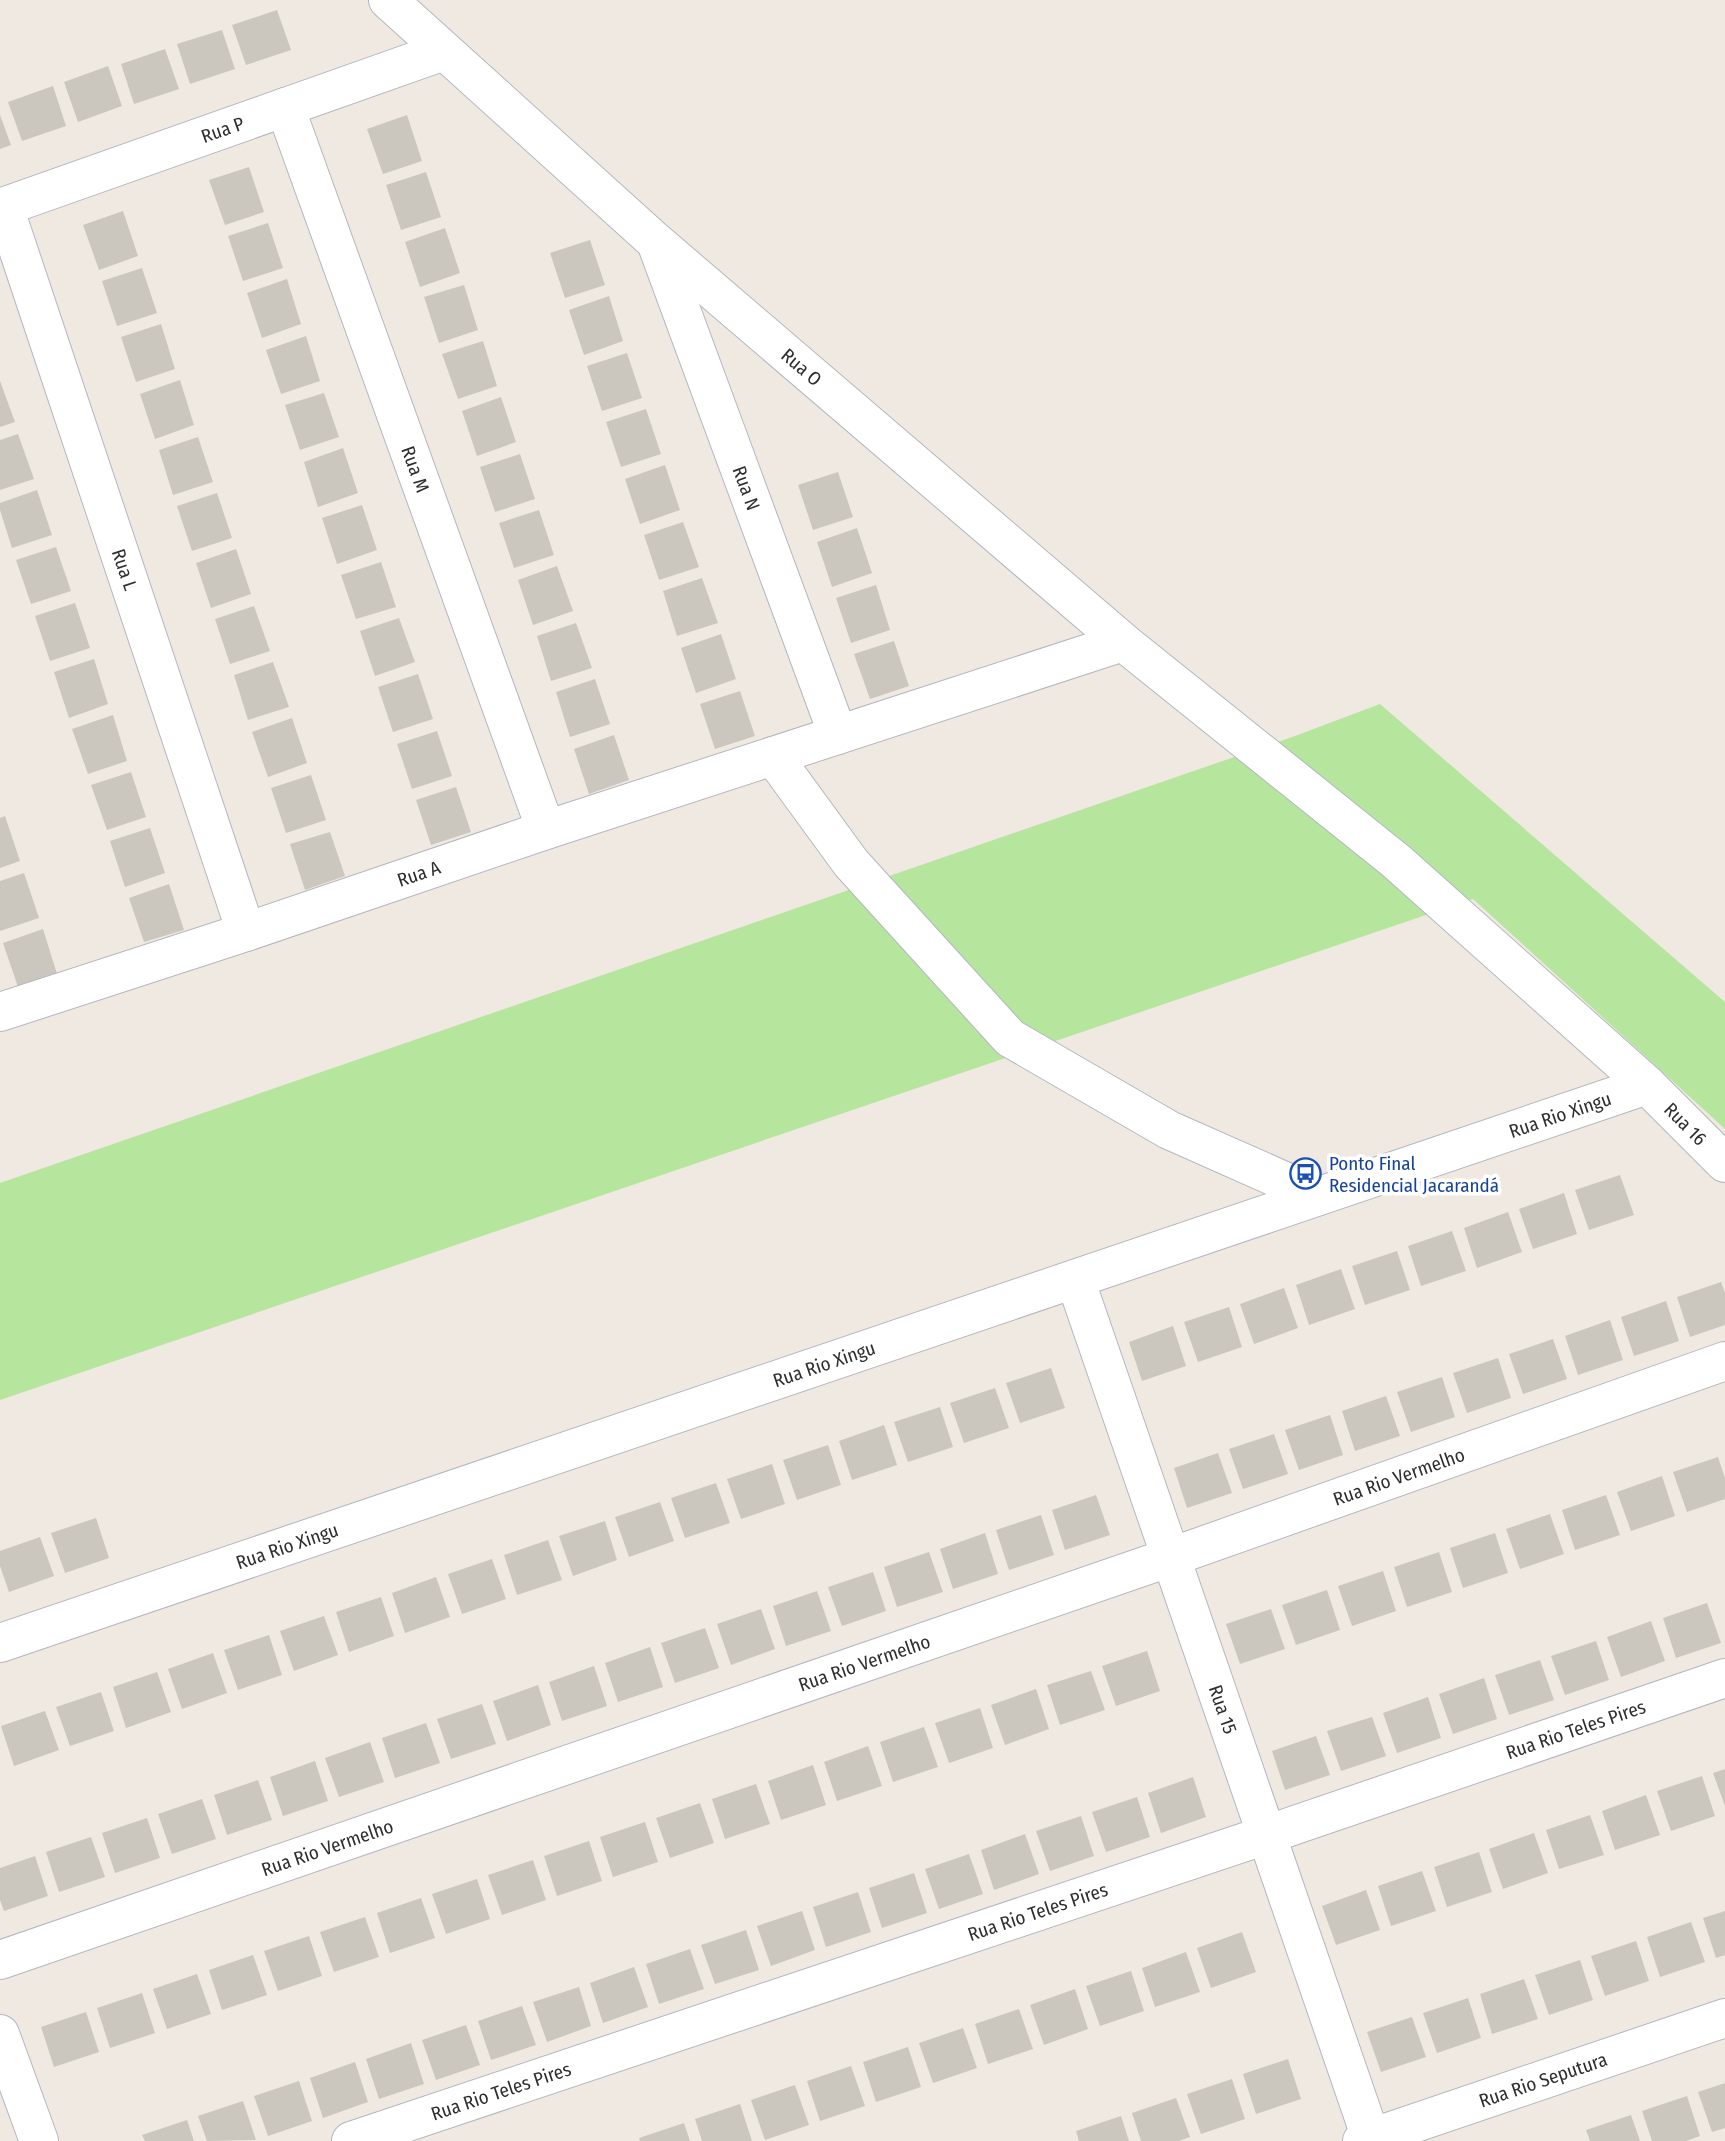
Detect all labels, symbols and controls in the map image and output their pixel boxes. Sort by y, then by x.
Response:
street label: Rua P [198,112,247,148]
street label: Rua O [776,344,826,391]
street label: Rua M [396,443,434,496]
street label: Rua N [728,463,765,514]
street label: Rua L [107,546,142,594]
street label: Rua A [394,856,443,892]
street label: Rua Rio Xingu [1506,1087,1614,1143]
street label: Rua 16 [1659,1098,1711,1150]
place label: Ponto Final Residencial Jacarandá [1329,1152,1499,1197]
bus stop icon: Ponto Final Residencial Jacarandá [1289,1157,1323,1191]
street label: Rua Rio Xingu [770,1336,878,1392]
street label: Rua Rio Vermelho [1330,1443,1468,1511]
street label: Rua Rio Xingu [233,1518,341,1574]
street label: Rua Rio Vermelho [795,1630,933,1696]
street label: Rua 15 [1204,1682,1242,1737]
street label: Rua Rio Teles Pires [1503,1695,1649,1764]
street label: Rua Rio Vermelho [258,1815,396,1881]
street label: Rua Rio Teles Pires [965,1878,1111,1946]
street label: Rua Rio Seputura [1476,2048,1610,2113]
street label: Rua Rio Teles Pires [428,2057,574,2125]

